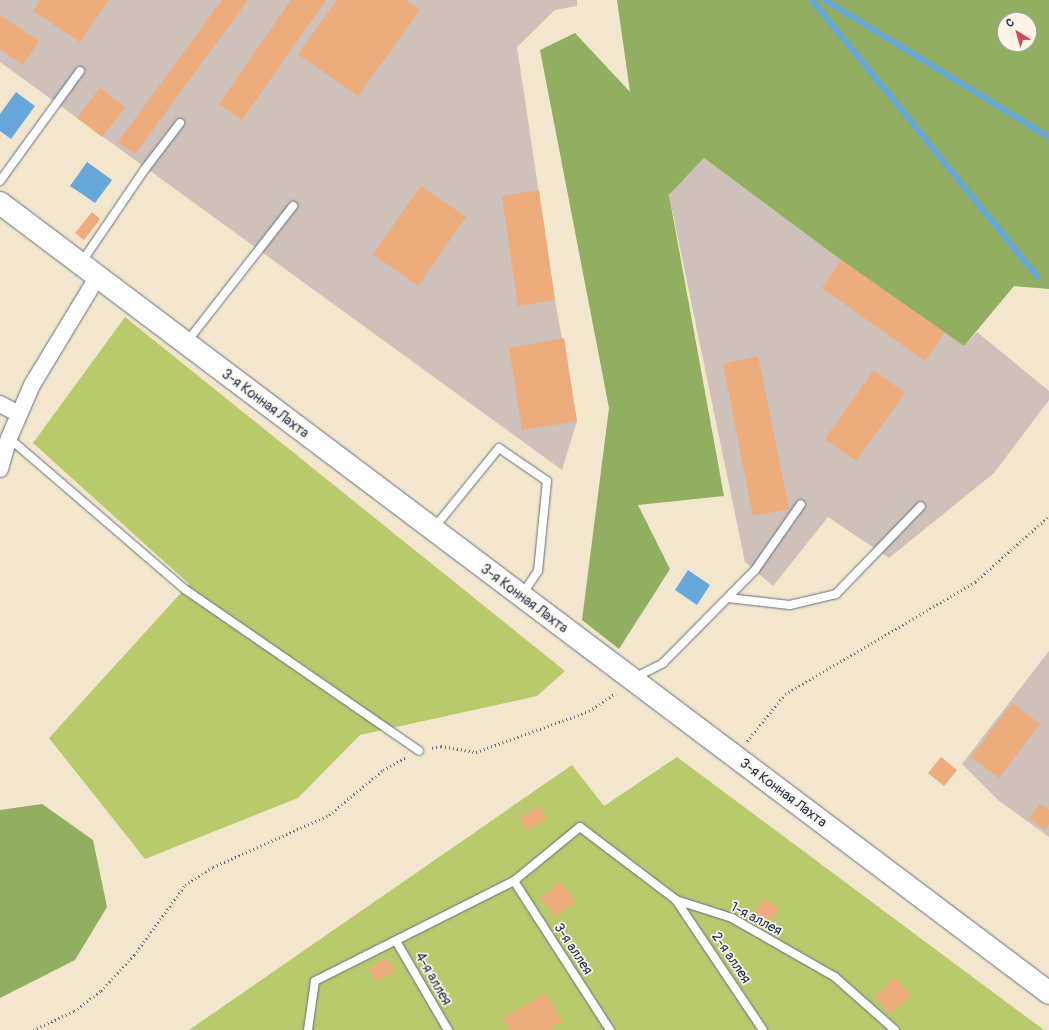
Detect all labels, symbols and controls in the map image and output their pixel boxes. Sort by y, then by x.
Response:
north arrow [997,12,1037,52]
text: С [1003,16,1017,30]
street label: 3-я Конная Лахта [218,366,312,442]
street label: 3-я Конная Лахта [477,561,571,637]
street label: 3-я Конная Лахта [736,755,830,831]
street label: 1-я аллея [727,898,785,940]
street label: 3-я аллея [550,920,596,978]
street label: 2-я аллея [708,929,754,987]
street label: 4-я аллея [411,950,455,1008]

